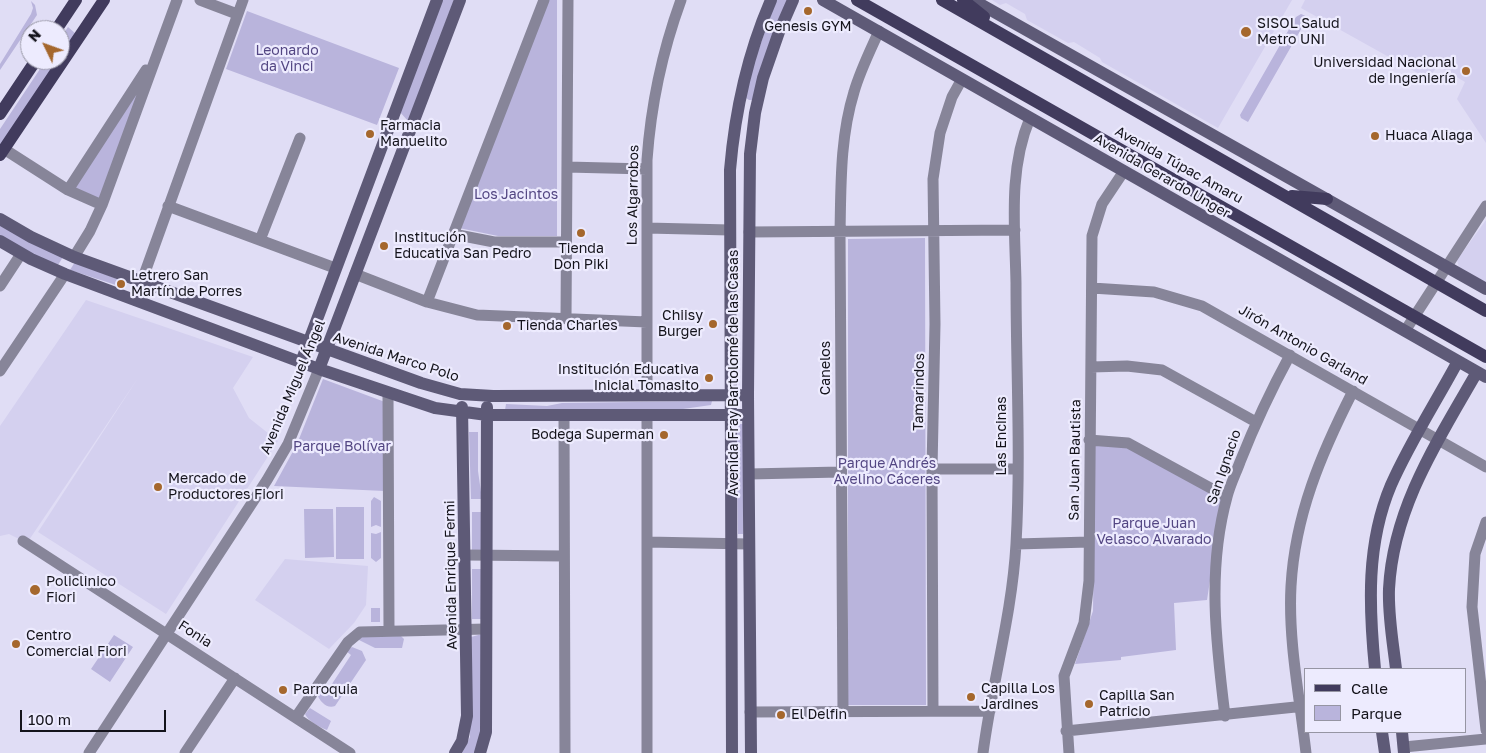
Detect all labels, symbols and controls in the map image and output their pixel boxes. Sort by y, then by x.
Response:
marker: Genesis GYM [802,5,814,17]
place label: SISOL Salud Metro UNI [1257,16,1340,48]
place label: Genesis GYM [764,19,852,35]
north arrow [20,20,70,70]
marker: SISOL Salud Metro UNI [1239,25,1253,39]
text: N [24,26,44,45]
park label: Leonardo da Vinci [255,43,319,75]
place label: Universidad Nacional de Ingeniería [1313,55,1456,88]
marker: Universidad Nacional de Ingeniería [1460,65,1472,77]
place label: Farmacia Manuelito [380,118,447,150]
street label: Avenida Túpac Amaru [1112,123,1246,207]
marker: Farmacia Manuelito [364,128,376,140]
place label: Huaca Aliaga [1385,128,1473,144]
street label: Avenida Gerardo Unger [1091,130,1233,222]
marker: Huaca Aliaga [1369,130,1381,142]
street label: Los Algarrobos [624,144,642,246]
park label: Los Jacintos [474,187,558,203]
marker: Tienda Don Piki [575,227,587,239]
place label: Institución Educativa San Pedro [394,230,532,262]
marker: Institución Educativa San Pedro [378,240,390,252]
place label: Tienda Don Piki [554,241,608,274]
street label: Avenida Fray Bartolomé de las Casas [726,250,742,496]
place label: Letrero San Martín de Porres [131,268,242,300]
marker: Letrero San Martín de Porres [115,278,127,290]
street label: Jirón Antonio Garland [1235,301,1371,389]
place label: Chiisy Burger [658,308,703,341]
street label: Avenida Miguel Ángel [257,317,329,457]
place label: Tienda Charles [517,318,618,334]
marker: Chiisy Burger [707,318,719,330]
marker: Tienda Charles [501,320,513,332]
street label: Avenida Marco Polo [331,329,461,385]
street label: Canelos [818,341,834,395]
street label: Tamarindos [910,353,928,431]
place label: Institución Educativa Inicial Tomasito [558,362,699,394]
marker: Institución Educativa Inicial Tomasito [703,372,715,384]
street label: Las Encinas [994,396,1010,476]
street label: San Juan Bautista [1066,399,1084,521]
place label: Bodega Superman [531,427,654,443]
street label: San Ignacio [1203,427,1245,507]
marker: Bodega Superman [658,429,670,441]
park label: Parque Bolívar [293,439,391,455]
park label: Parque Andrés Avelino Cáceres [833,456,941,488]
place label: Mercado de Productores Fiori [168,471,284,504]
marker: Mercado de Productores Fiori [152,481,164,493]
street label: Avenida Enrique Fermi [441,500,461,650]
park label: Parque Juan Velasco Alvarado [1097,516,1211,548]
place label: Policlinico Fiori [46,574,116,606]
marker: Policlinico Fiori [28,583,42,597]
street label: Fonia [175,617,215,651]
place label: Centro Comercial Fiori [26,628,127,660]
marker: Centro Comercial Fiori [10,638,22,650]
legend [1304,668,1466,733]
text: Calle [1351,679,1388,697]
place label: Capilla Los Jardines [981,681,1055,714]
place label: Parroquia [293,682,358,698]
marker: Parroquia [277,684,289,696]
place label: Capilla San Patricio [1099,688,1175,720]
marker: Capilla Los Jardines [965,691,977,703]
marker: Capilla San Patricio [1083,698,1095,710]
scale bar [22,700,169,732]
text: Parque [1351,704,1402,722]
place label: El Delfin [791,707,847,723]
marker: El Delfin [775,709,787,721]
text: 100 m [28,710,71,728]

